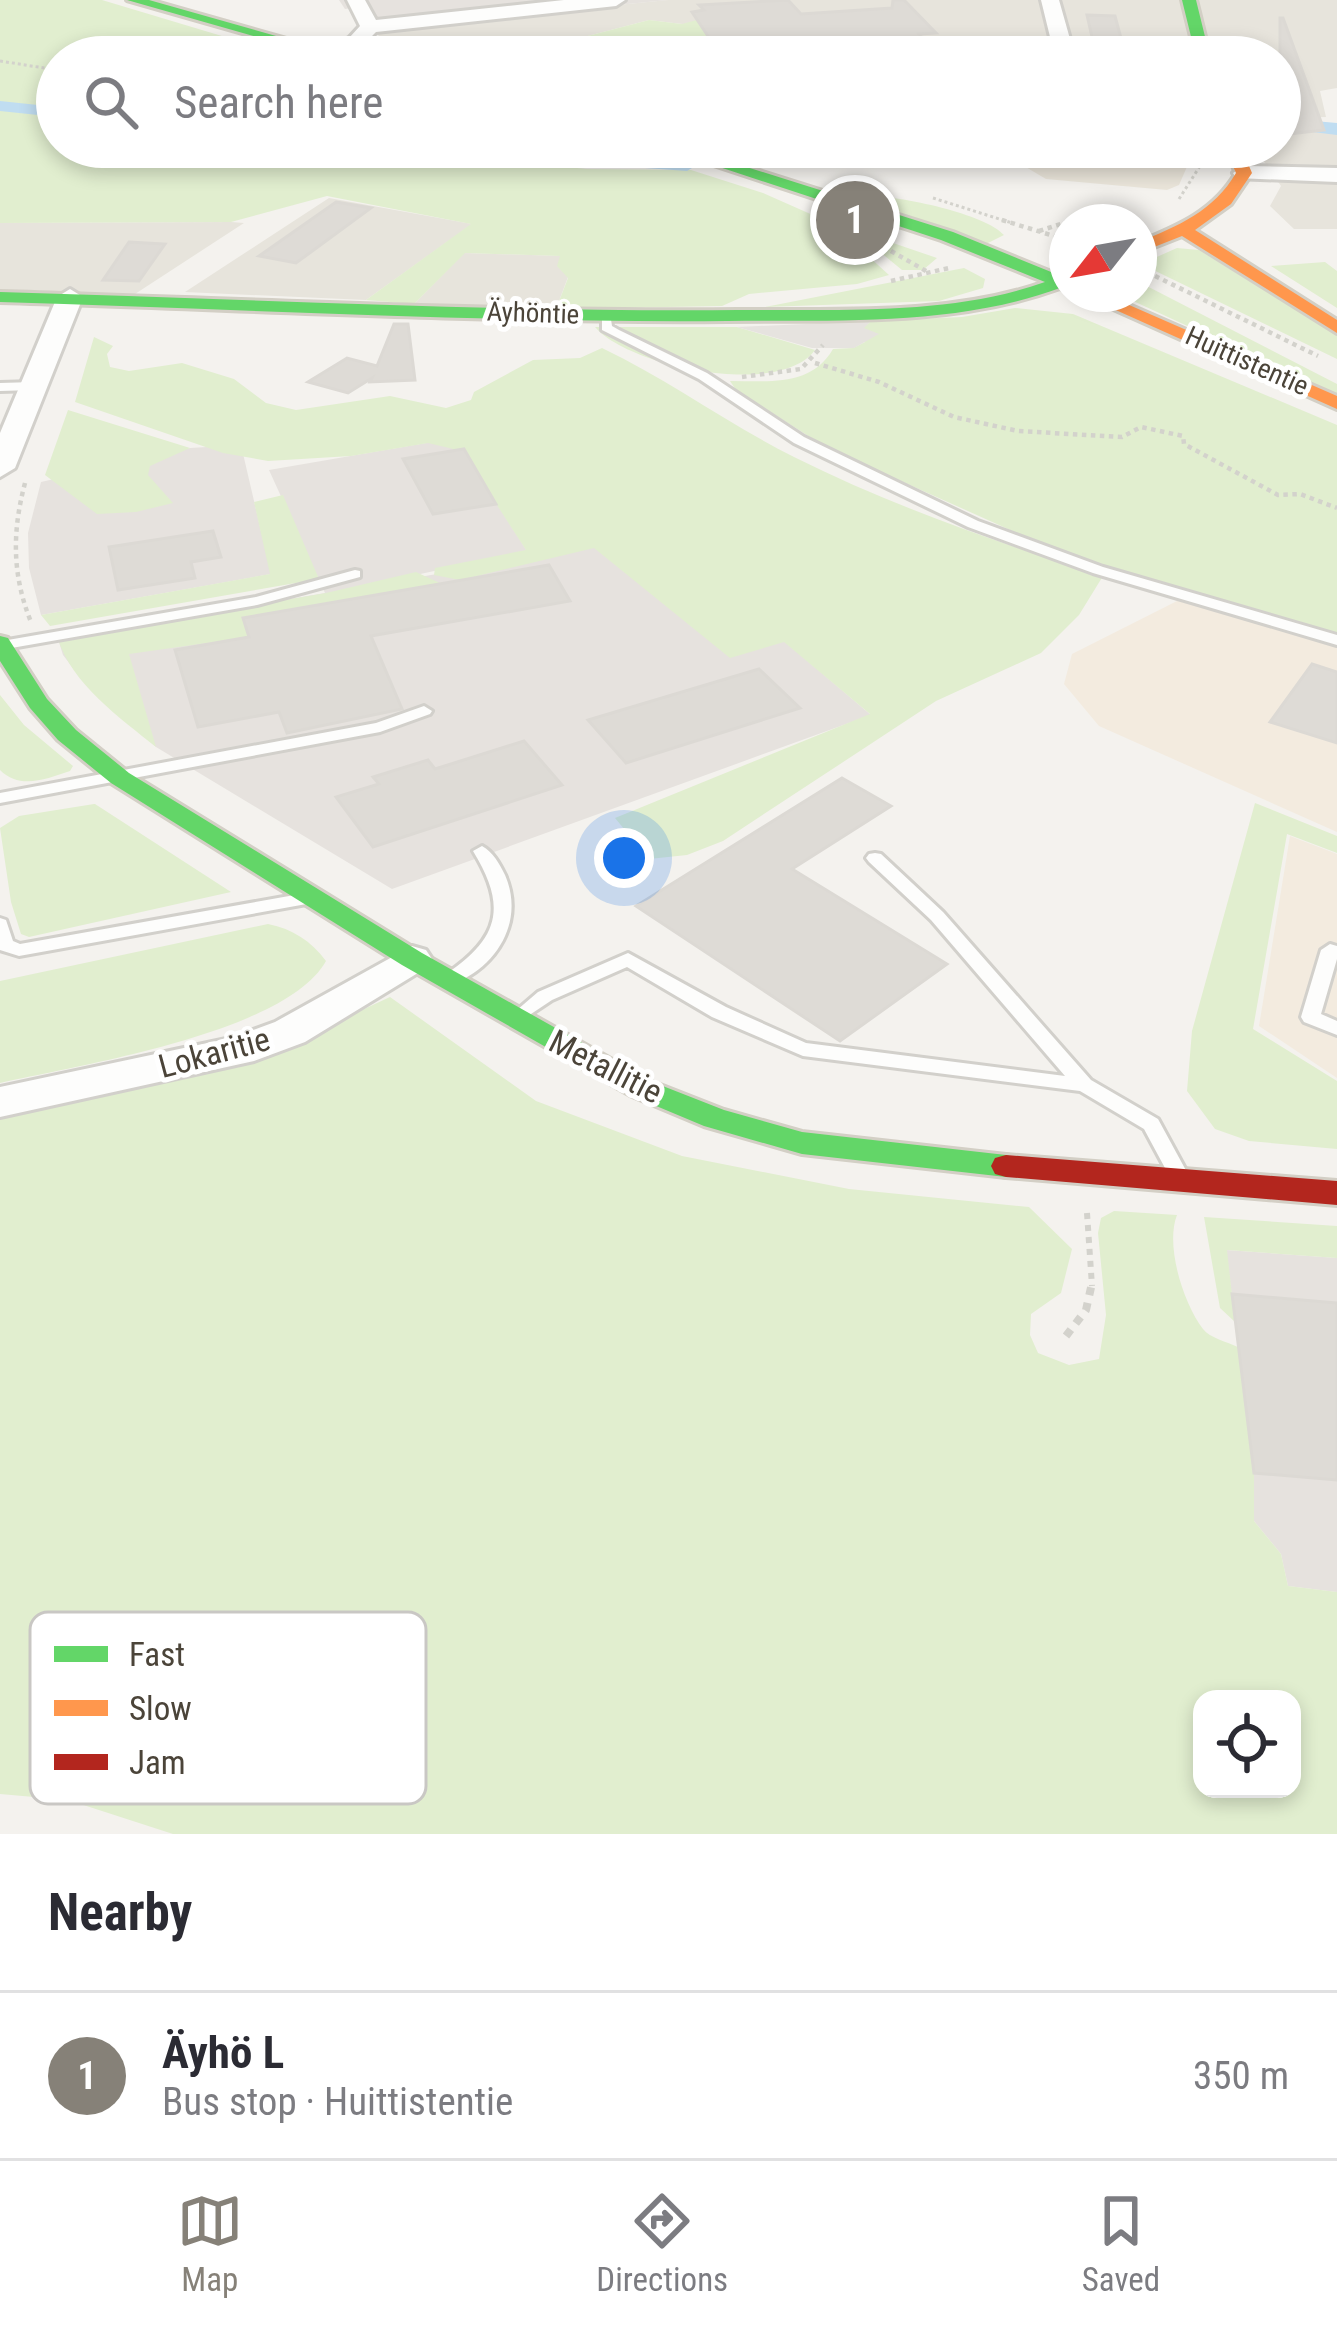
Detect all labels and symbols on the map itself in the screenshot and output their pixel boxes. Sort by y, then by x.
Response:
pin: 1 [816,175,894,265]
north arrow [1049,204,1157,312]
street label: Äyhöntie [486,295,580,331]
street label: Huittistentie [1181,320,1313,402]
your location [594,828,654,888]
street label: Lokaritie [154,1019,274,1086]
street label: Metallitie [543,1021,669,1111]
legend [30,1612,426,1804]
text: Fast [129,1635,185,1674]
text: Slow [129,1689,192,1728]
text: Jam [129,1743,186,1782]

